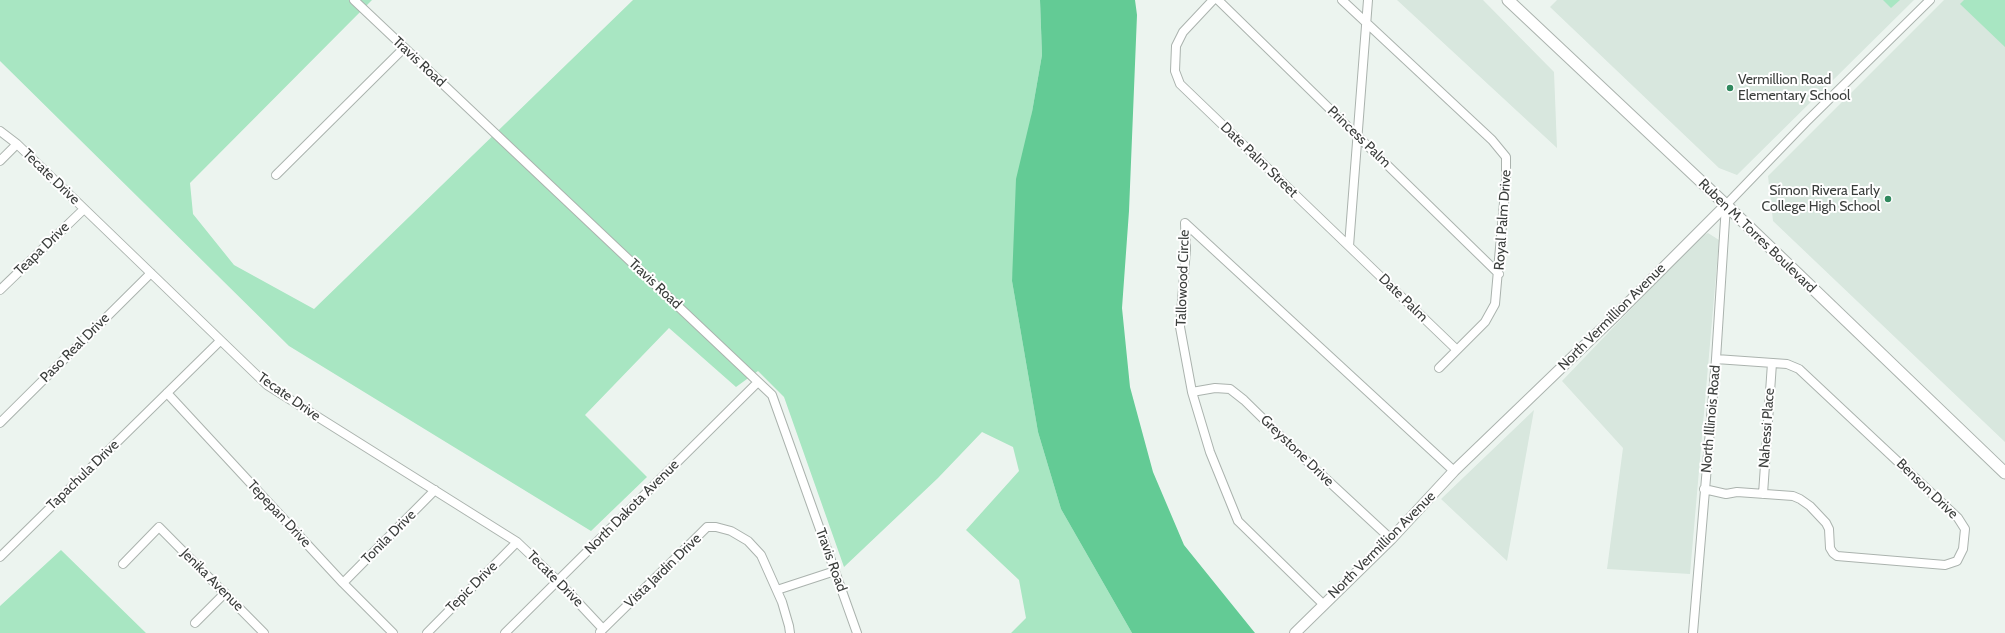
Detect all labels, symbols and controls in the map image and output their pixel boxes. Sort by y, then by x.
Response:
street label: Travis Road [389,33,449,91]
place label: Vermillion Road Elementary School [1738,72,1850,104]
marker: Vermillion Road Elementary School [1725,83,1735,93]
street label: Princess Palm [1324,103,1394,171]
street label: Date Palm Street [1217,119,1301,201]
street label: Tecate Drive [19,146,83,208]
street label: Royal Palm Drive [1491,169,1515,271]
street label: Ruben M. Torres Boulevard [1695,175,1819,297]
place label: Símon Rivera Early College High School [1762,183,1880,216]
marker: Símon Rivera Early College High School [1883,194,1893,204]
street label: Teapa Drive [11,219,73,279]
street label: Tallowood Circle [1173,229,1193,327]
street label: Travis Road [625,255,685,313]
street label: North Vermillion Avenue [1555,260,1669,374]
street label: Date Palm [1375,271,1431,325]
street label: Paso Real Drive [37,310,113,386]
street label: North Illinois Road [1698,364,1724,474]
street label: Tecate Drive [254,369,324,425]
street label: Nahessi Place [1756,387,1778,469]
street label: Greystone Drive [1257,412,1337,490]
street label: Tapachula Drive [43,436,123,514]
street label: Benson Drive [1893,455,1961,523]
street label: North Dakota Avenue [581,456,683,558]
street label: Tepepan Drive [244,477,314,551]
street label: North Vermillion Avenue [1325,488,1439,602]
street label: Tonila Drive [359,507,419,567]
street label: Travis Road [812,526,850,594]
street label: Vista Jardin Drive [621,530,705,612]
street label: Jenika Avenue [177,545,247,615]
street label: Tecate Drive [523,547,587,611]
street label: Tepic Drive [443,558,501,616]

